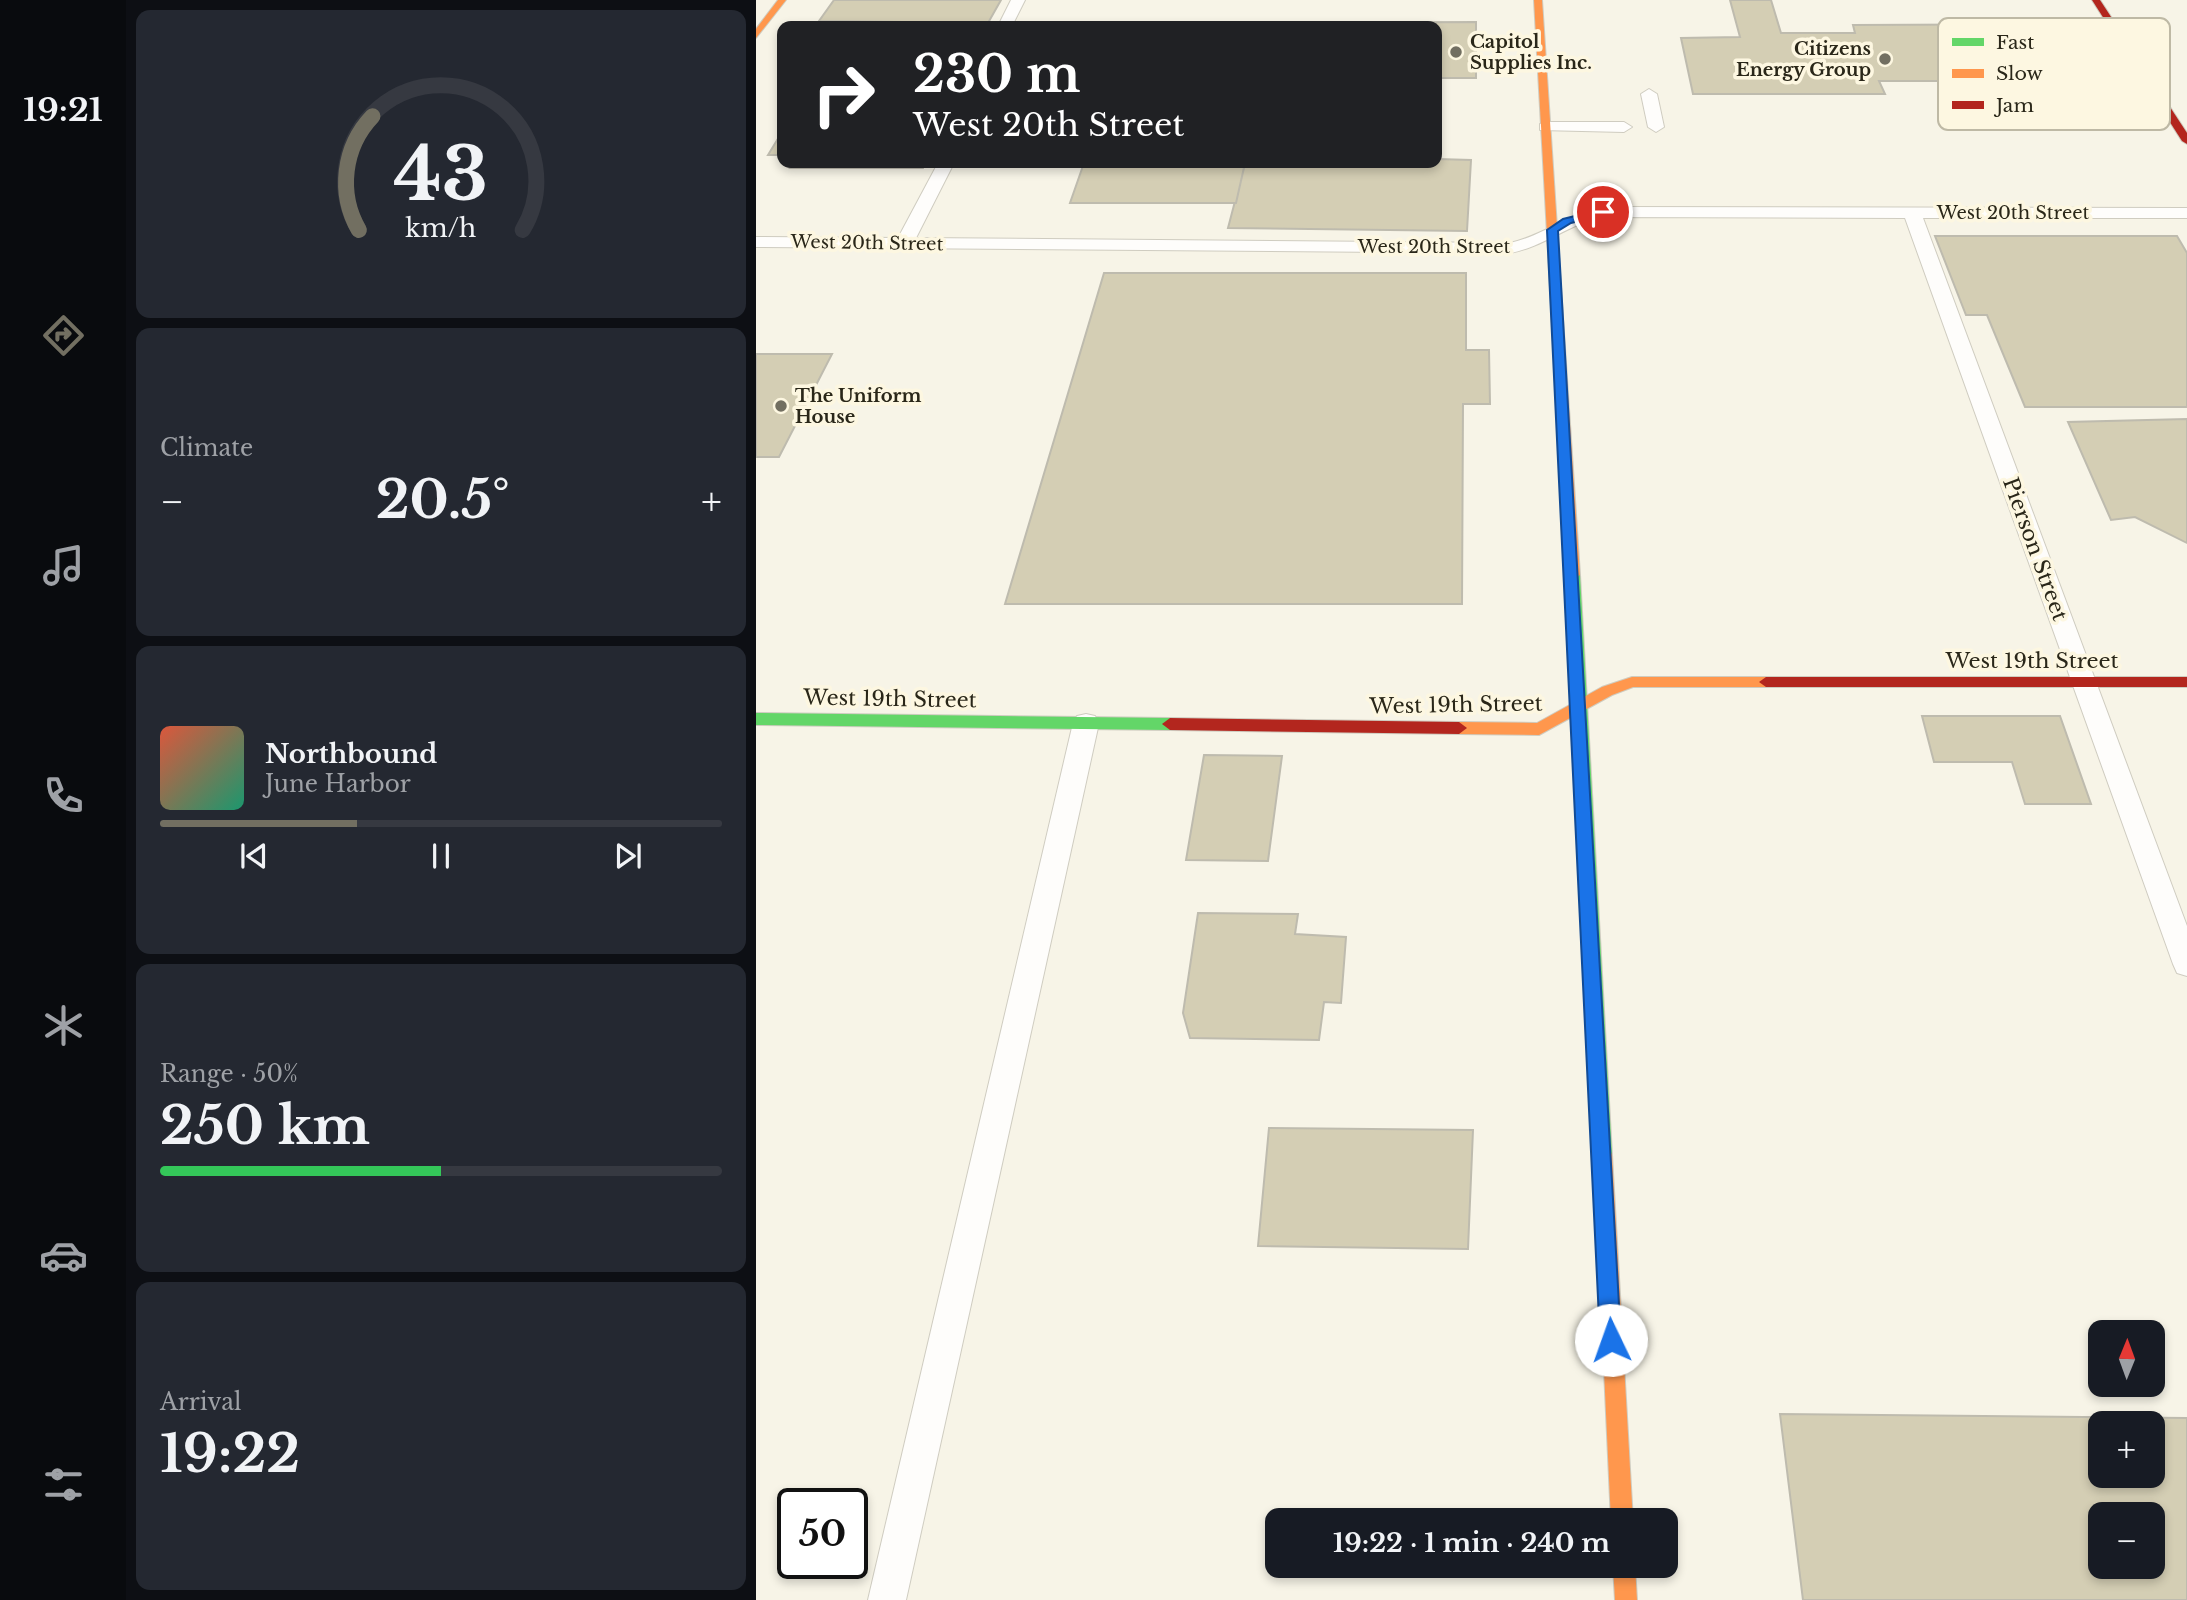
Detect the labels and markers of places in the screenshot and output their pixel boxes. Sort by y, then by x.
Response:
place label: Capitol Supplies Inc. [1470,31,1592,74]
place label: Citizens Energy Group [1736,38,1871,81]
marker: Capitol Supplies Inc. [1448,44,1464,60]
marker: Citizens Energy Group [1877,51,1893,67]
pin [1573,182,1633,242]
place label: The Uniform House [795,385,922,428]
marker: The Uniform House [773,398,789,414]

